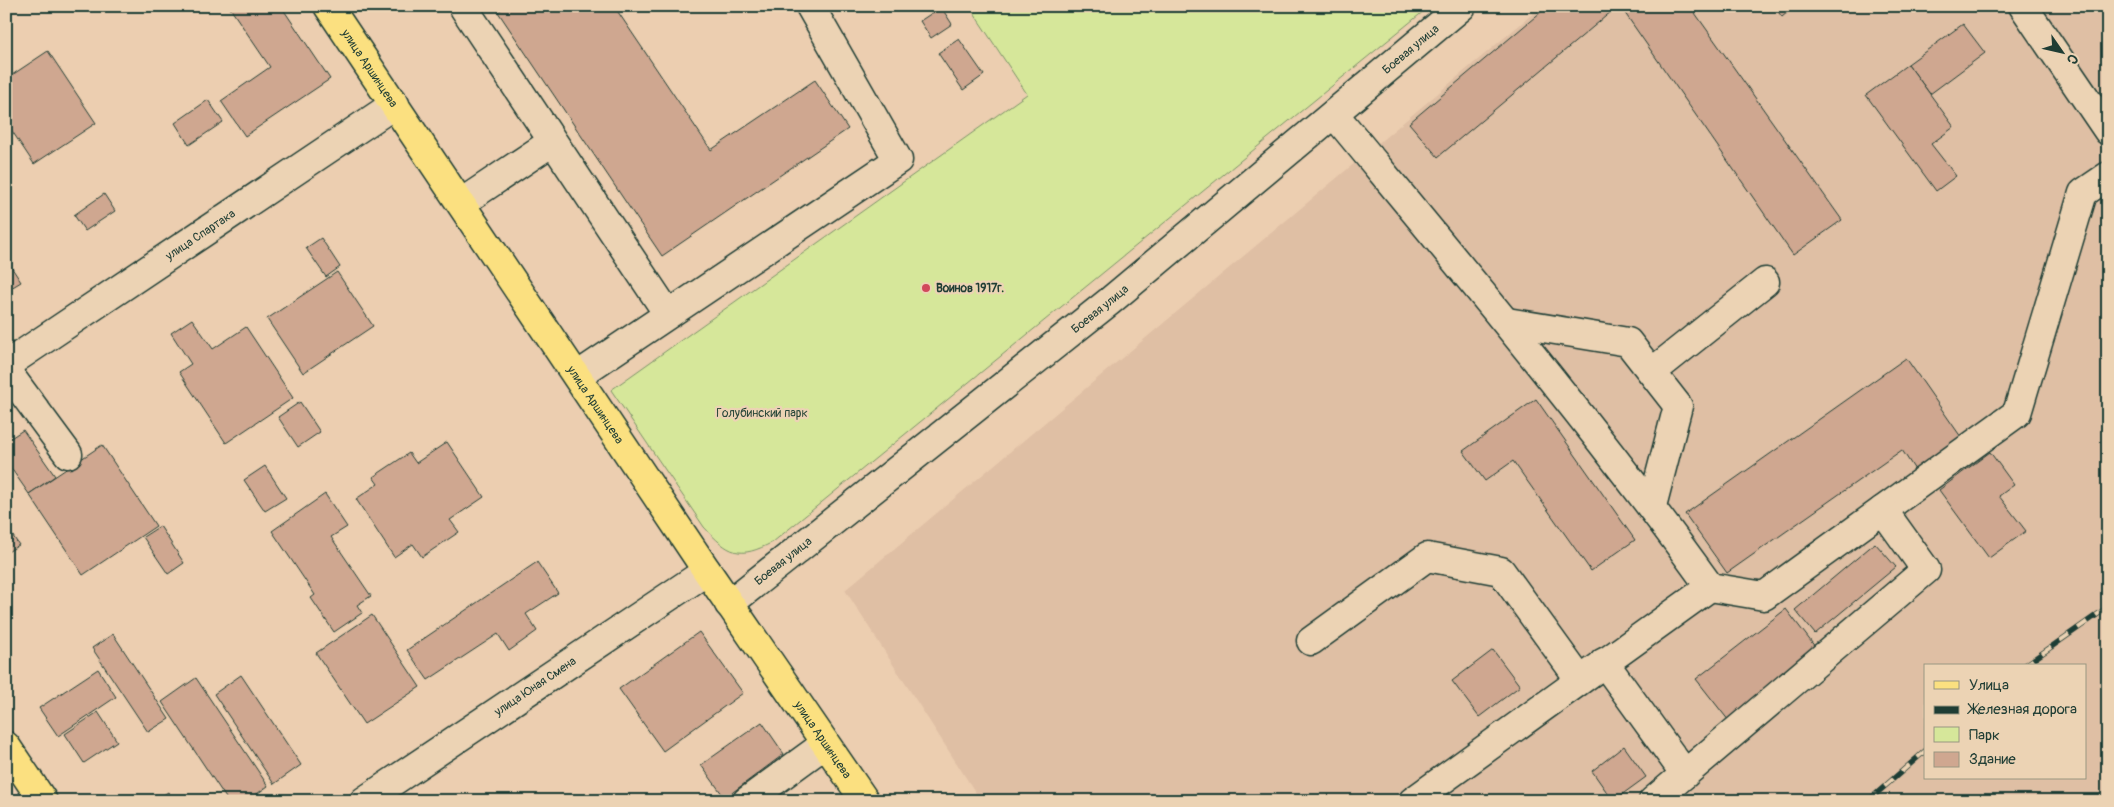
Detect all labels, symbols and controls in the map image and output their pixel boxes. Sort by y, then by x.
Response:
street label: Боевая улица [1379,21,1442,77]
street label: улица Аршинцева [338,26,402,110]
north arrow [2036,28,2086,78]
text: С [2063,51,2082,68]
street label: улица Спартака [162,206,238,264]
place label: Воинов 1917г. [936,281,1005,296]
street label: Боевая улица [1068,281,1132,336]
marker: Воинов 1917г. [920,282,932,294]
street label: улица Аршинцева [563,362,627,447]
park label: Голубинский парк [716,406,808,421]
street label: Боевая улица [751,533,815,588]
street label: улица Юная Смена [490,653,579,720]
legend [1924,664,2086,780]
text: Улица [1969,676,2009,695]
street label: улица Аршинцева [790,697,855,782]
text: Железная дорога [1967,700,2077,719]
text: Парк [1969,726,2000,745]
text: Здание [1969,750,2016,769]

